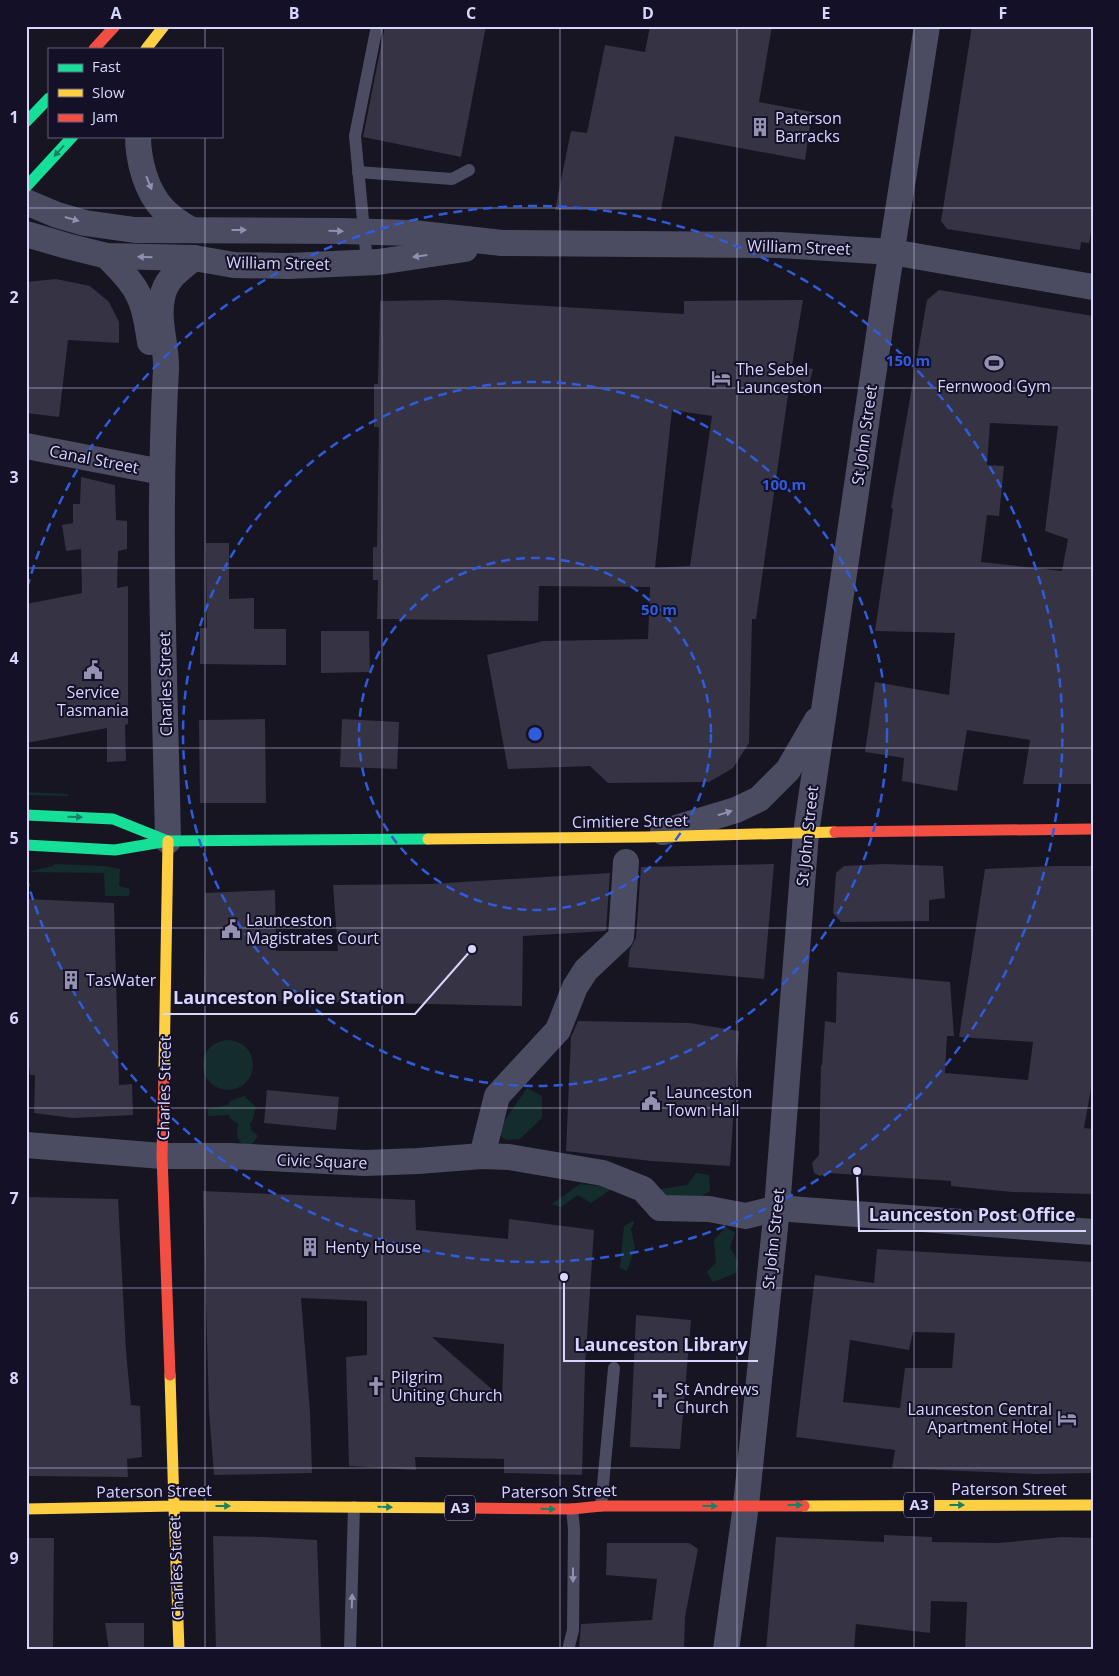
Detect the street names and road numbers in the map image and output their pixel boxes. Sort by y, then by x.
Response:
street label: William Street [747,234,851,260]
street label: William Street [226,251,330,275]
street label: St John Street [846,383,882,487]
street label: Canal Street [47,440,141,478]
street label: Charles Street [153,631,177,737]
street label: St John Street [791,784,823,887]
street label: Cimitiere Street [572,809,689,833]
street label: Charles Street [152,1035,176,1141]
street label: Civic Square [276,1148,368,1174]
street label: St John Street [757,1187,789,1290]
street label: Paterson Street [951,1478,1067,1500]
street label: Paterson Street [96,1479,212,1503]
street label: Paterson Street [501,1479,617,1503]
road number: A3 [904,1492,934,1518]
road number: A3 [445,1496,475,1520]
street label: Charles Street [163,1515,189,1621]

